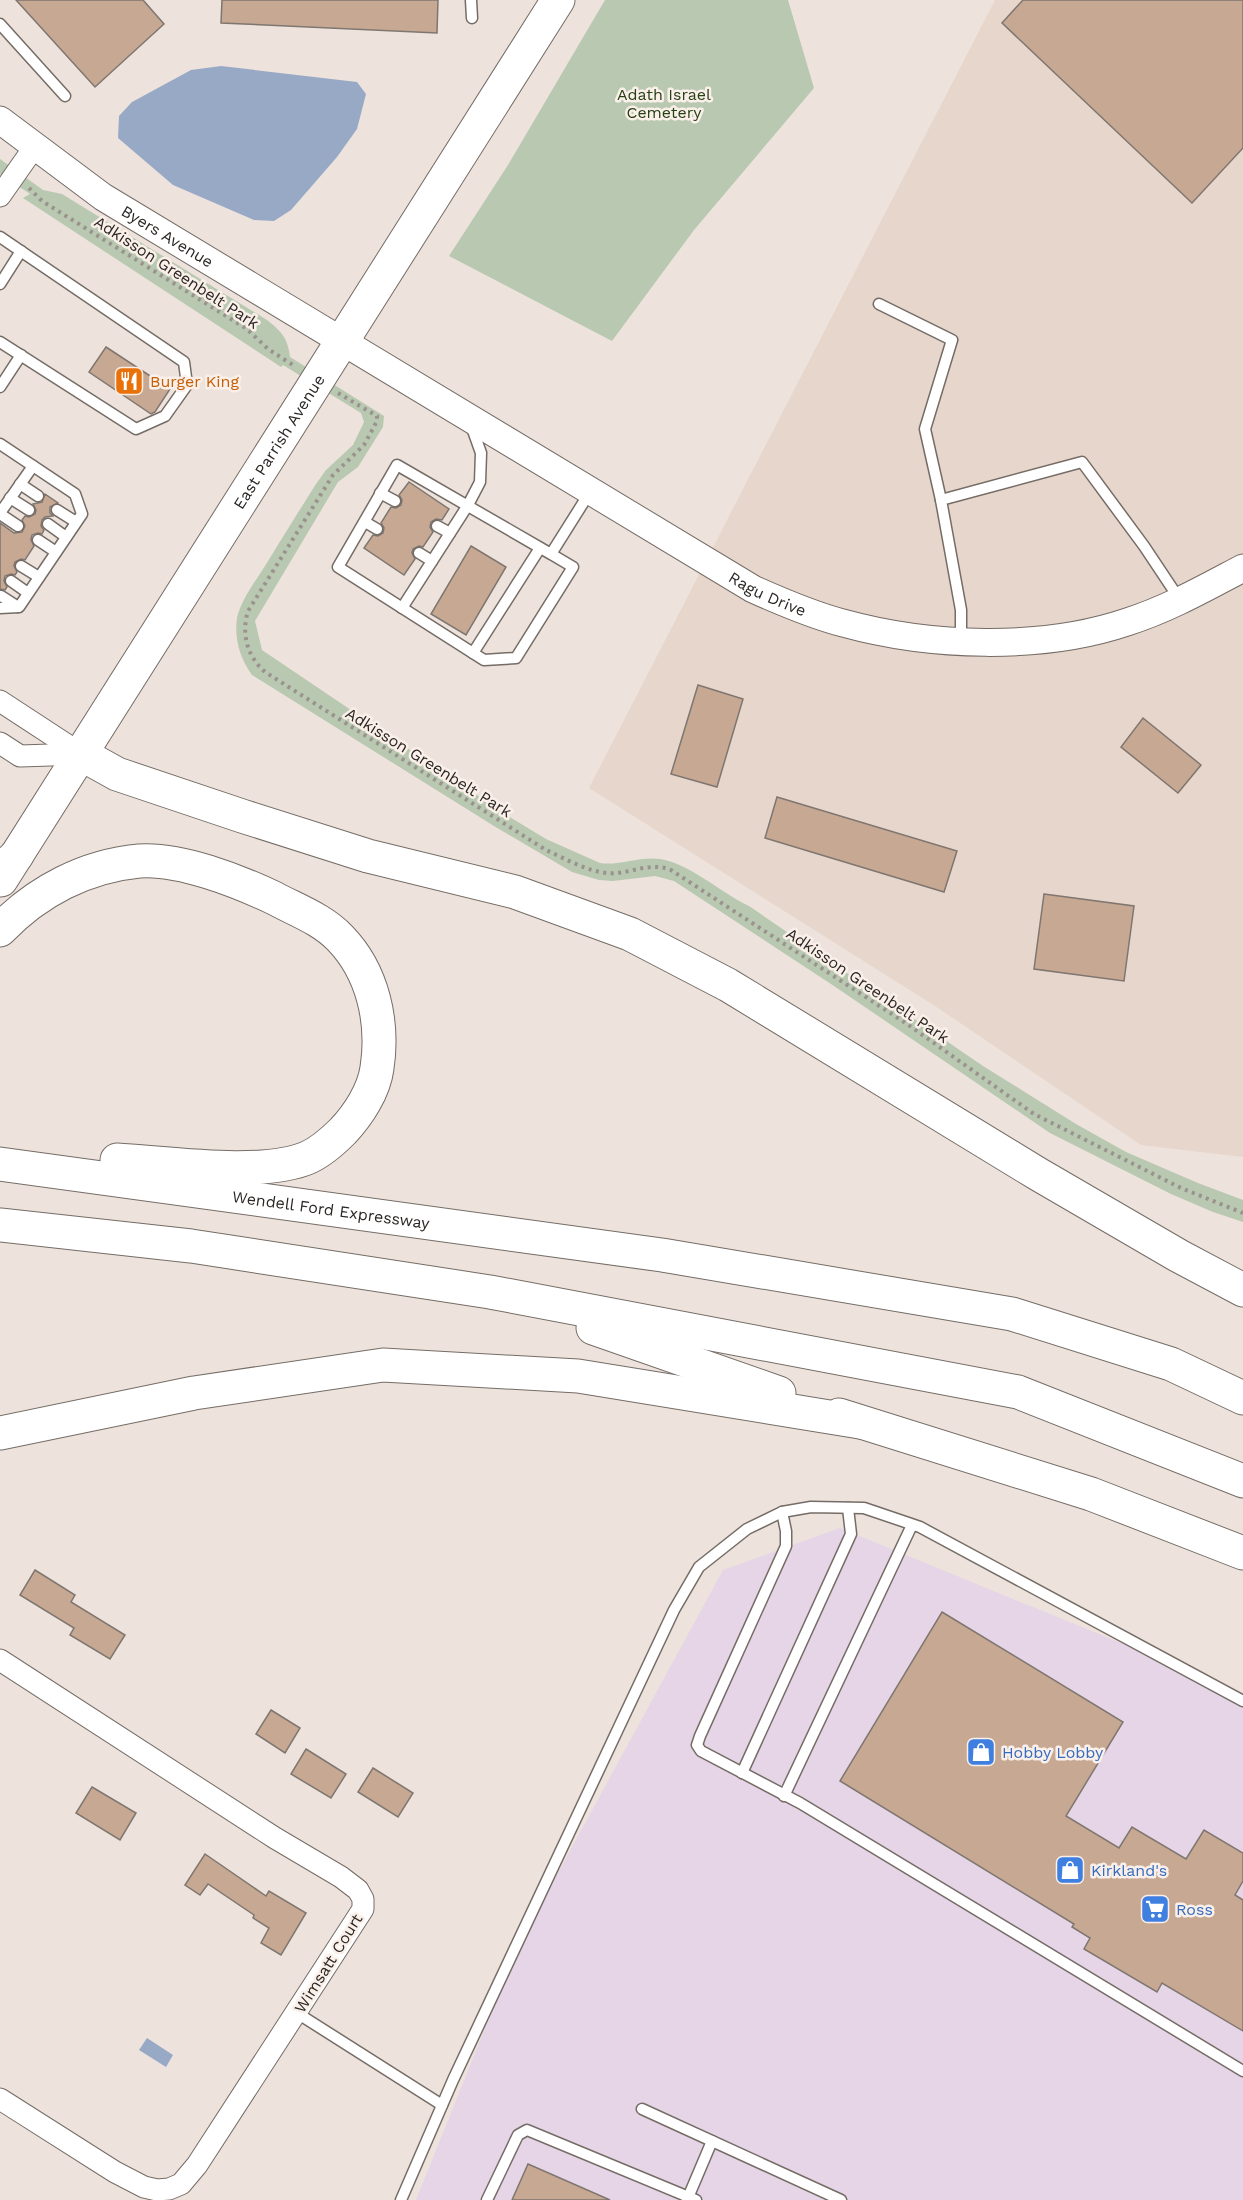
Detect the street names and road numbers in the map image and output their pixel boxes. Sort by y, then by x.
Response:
street label: Byers Avenue [118,201,217,271]
street label: Adkisson Greenbelt Park [91,212,263,333]
street label: East Parrish Avenue [229,371,329,513]
street label: Ragu Drive [725,568,809,620]
street label: Adkisson Greenbelt Park [342,703,515,821]
street label: Adkisson Greenbelt Park [783,924,953,1047]
street label: Wendell Ford Expressway [231,1187,431,1233]
street label: Wimsatt Court [290,1910,367,2016]

